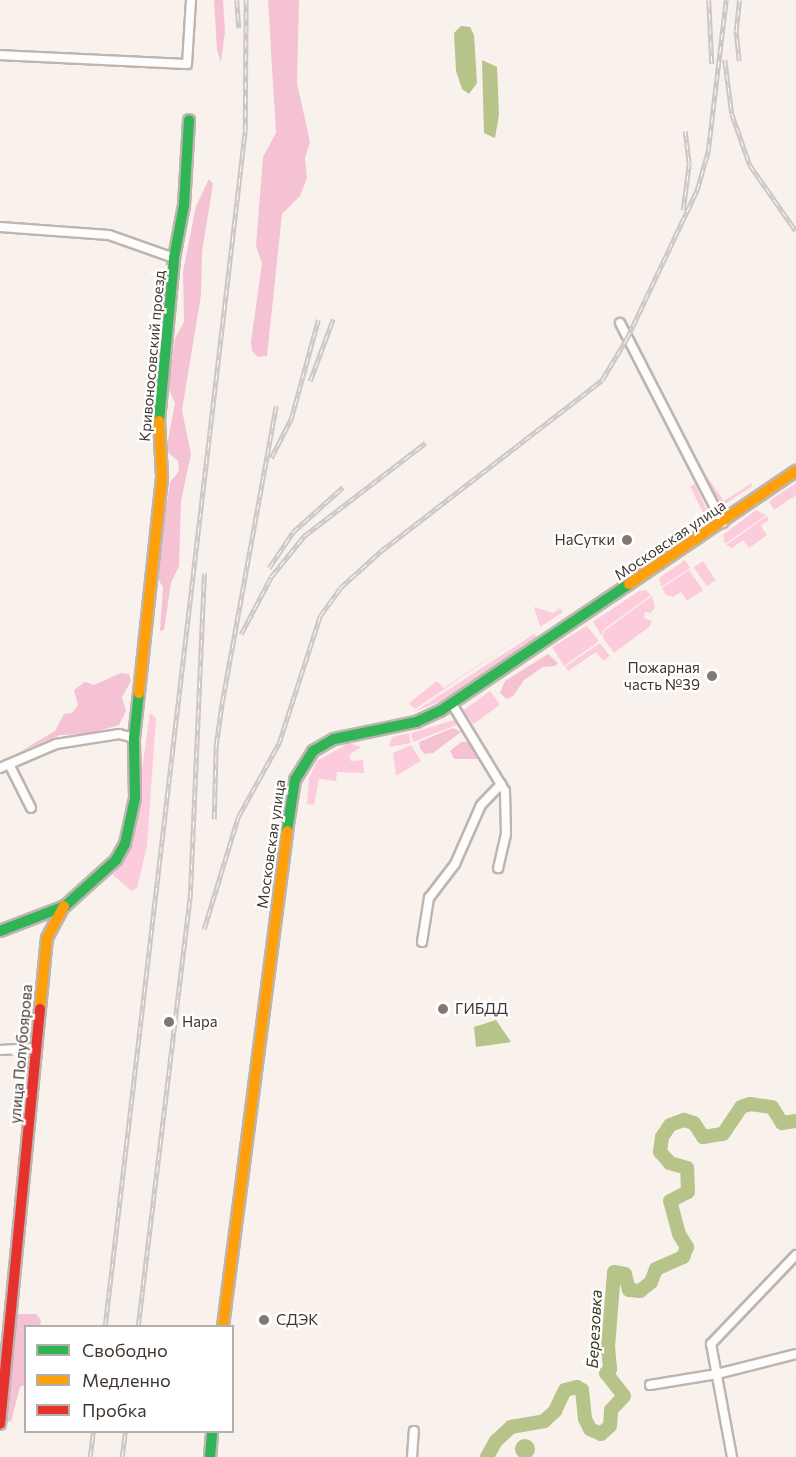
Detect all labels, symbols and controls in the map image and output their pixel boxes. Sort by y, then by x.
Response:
street label: Кривоносовский проезд [136,270,168,442]
street label: Московская улица [611,496,729,584]
place label: НаСутки [555,531,615,549]
marker: НаСутки [620,533,634,547]
place label: Пожарная часть №39 [624,658,700,693]
marker: Пожарная часть №39 [705,669,719,683]
street label: Московская улица [253,778,289,910]
street label: улица Полубоярова [6,984,36,1124]
place label: ГИБДД [455,1000,508,1018]
marker: ГИБДД [436,1002,450,1016]
marker: Нара [160,1013,178,1031]
place label: Нара [182,1013,218,1031]
water label: Березовка [582,1289,606,1369]
place label: СДЭК [276,1311,318,1329]
marker: СДЭК [257,1313,271,1327]
legend [24,1325,234,1433]
text: Свободно [82,1339,168,1361]
text: Медленно [82,1369,171,1391]
text: Пробка [82,1399,147,1421]

